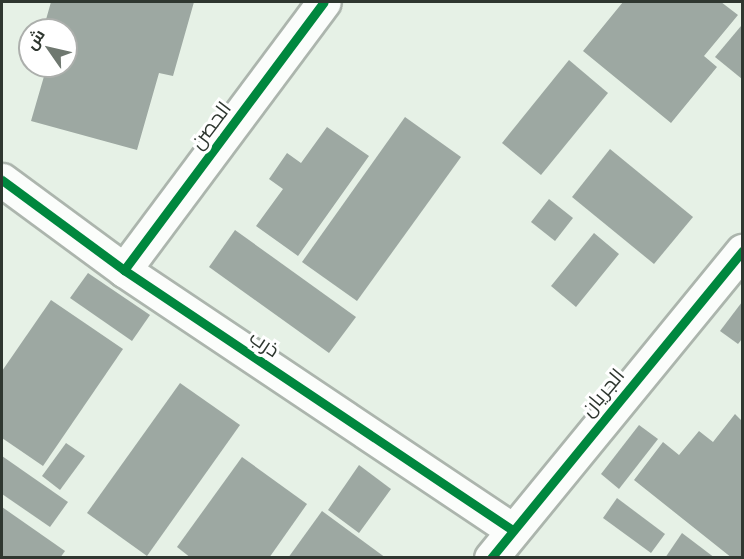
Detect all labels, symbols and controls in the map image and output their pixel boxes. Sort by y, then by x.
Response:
north arrow [18,18,78,78]
text: ش [21,25,48,53]
street label: الحصن [184,96,236,154]
street label: ذرب [246,324,284,362]
street label: الجريان [575,363,629,421]

